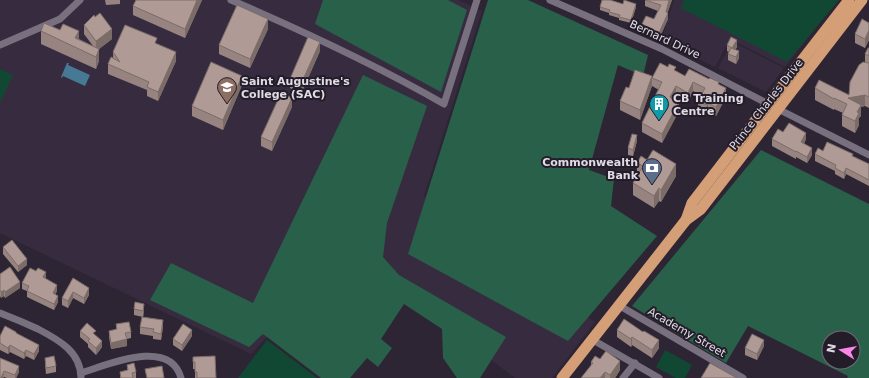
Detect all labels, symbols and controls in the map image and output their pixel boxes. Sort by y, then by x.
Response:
street label: Bernard Drive [627,17,702,62]
street label: Prince Charles Drive [727,56,806,152]
place label: Saint Augustine's College (SAC) [241,75,350,101]
school or university icon: Saint Augustine's College (SAC) [216,76,238,104]
place label: CB Training Centre [673,92,744,118]
building icon: CB Training Centre [648,93,670,121]
place label: Commonwealth Bank [542,156,639,182]
bank icon: Commonwealth Bank [641,157,663,185]
street label: Academy Street [645,305,729,360]
north arrow [821,330,861,370]
text: N [824,342,839,354]

